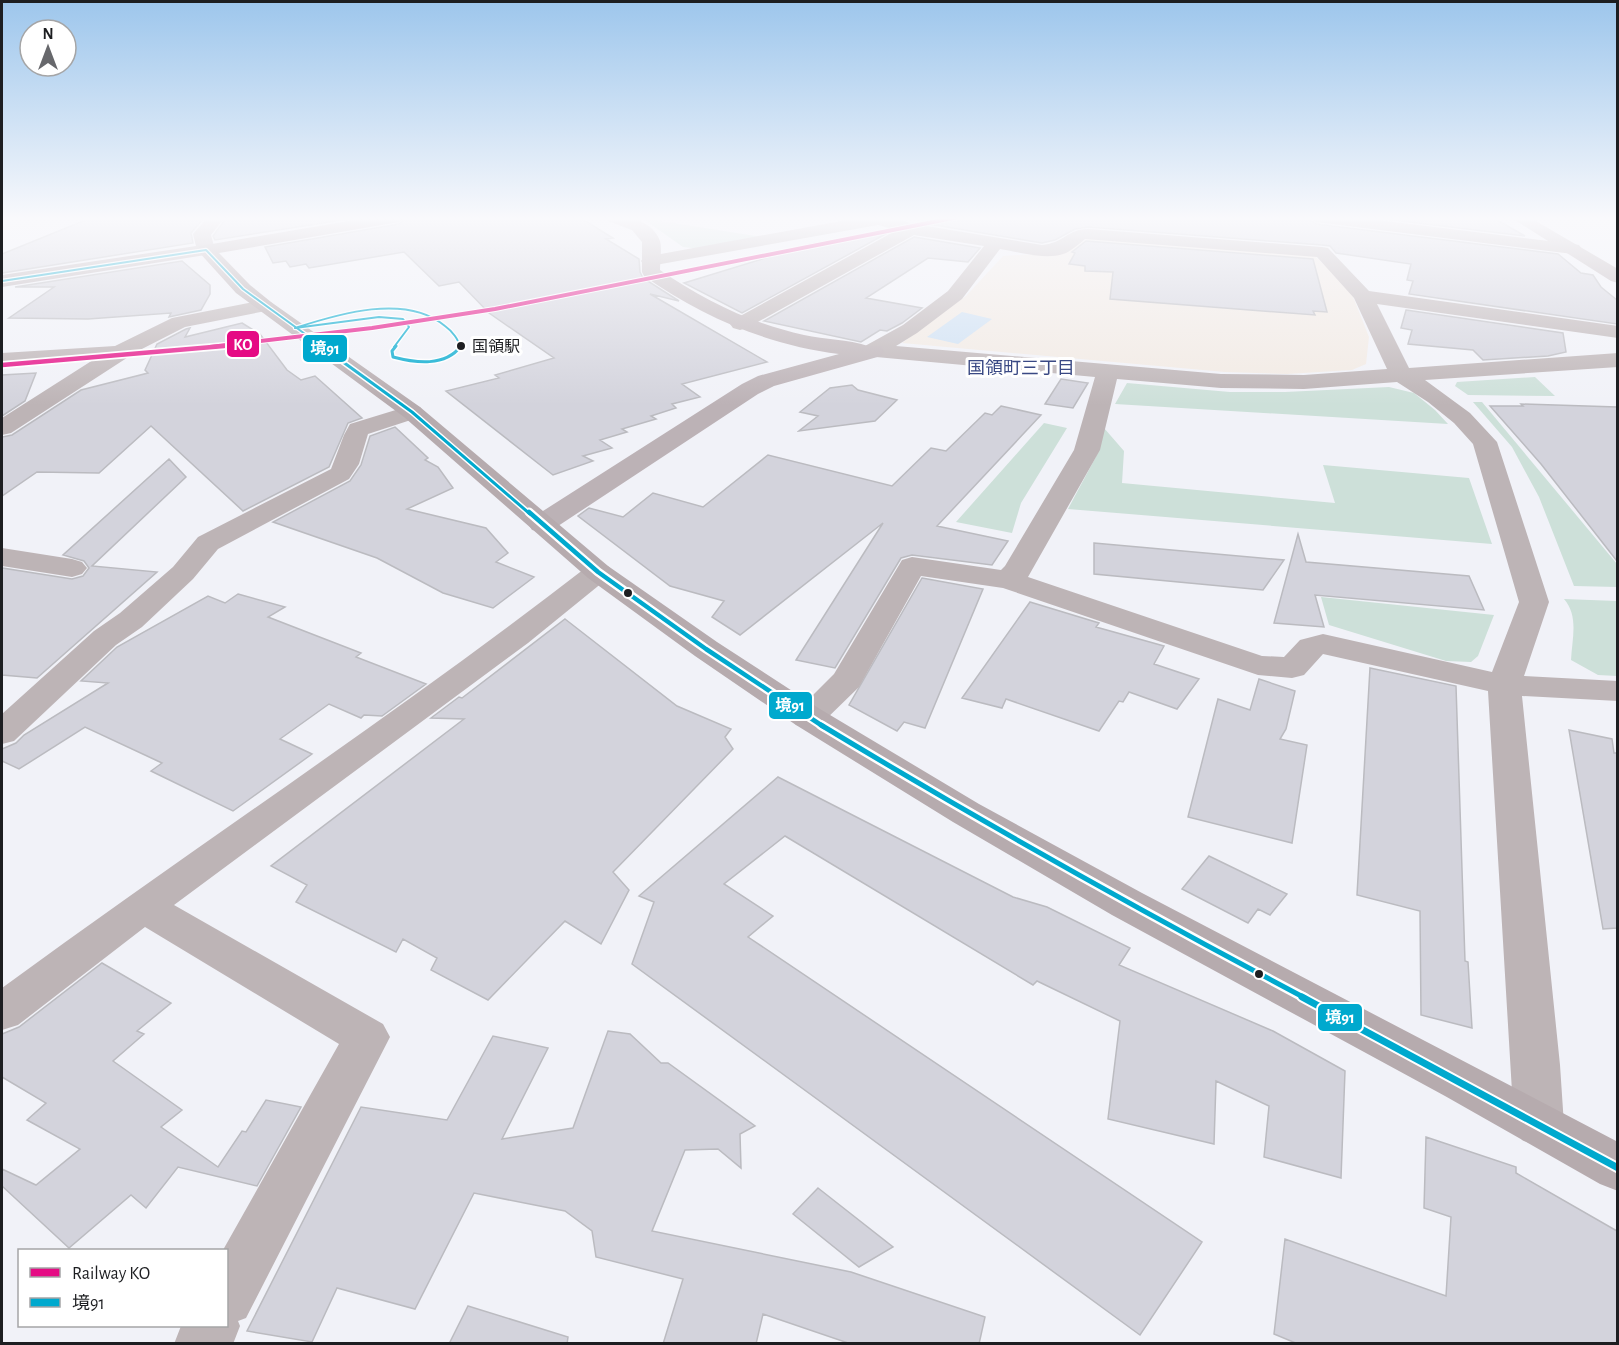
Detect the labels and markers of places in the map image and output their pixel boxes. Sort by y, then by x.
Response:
place label: 国領駅 [472,339,520,355]
marker: 国領駅 [455,340,467,352]
unlabelled marker [622,587,634,599]
unlabelled marker [1253,968,1265,980]

